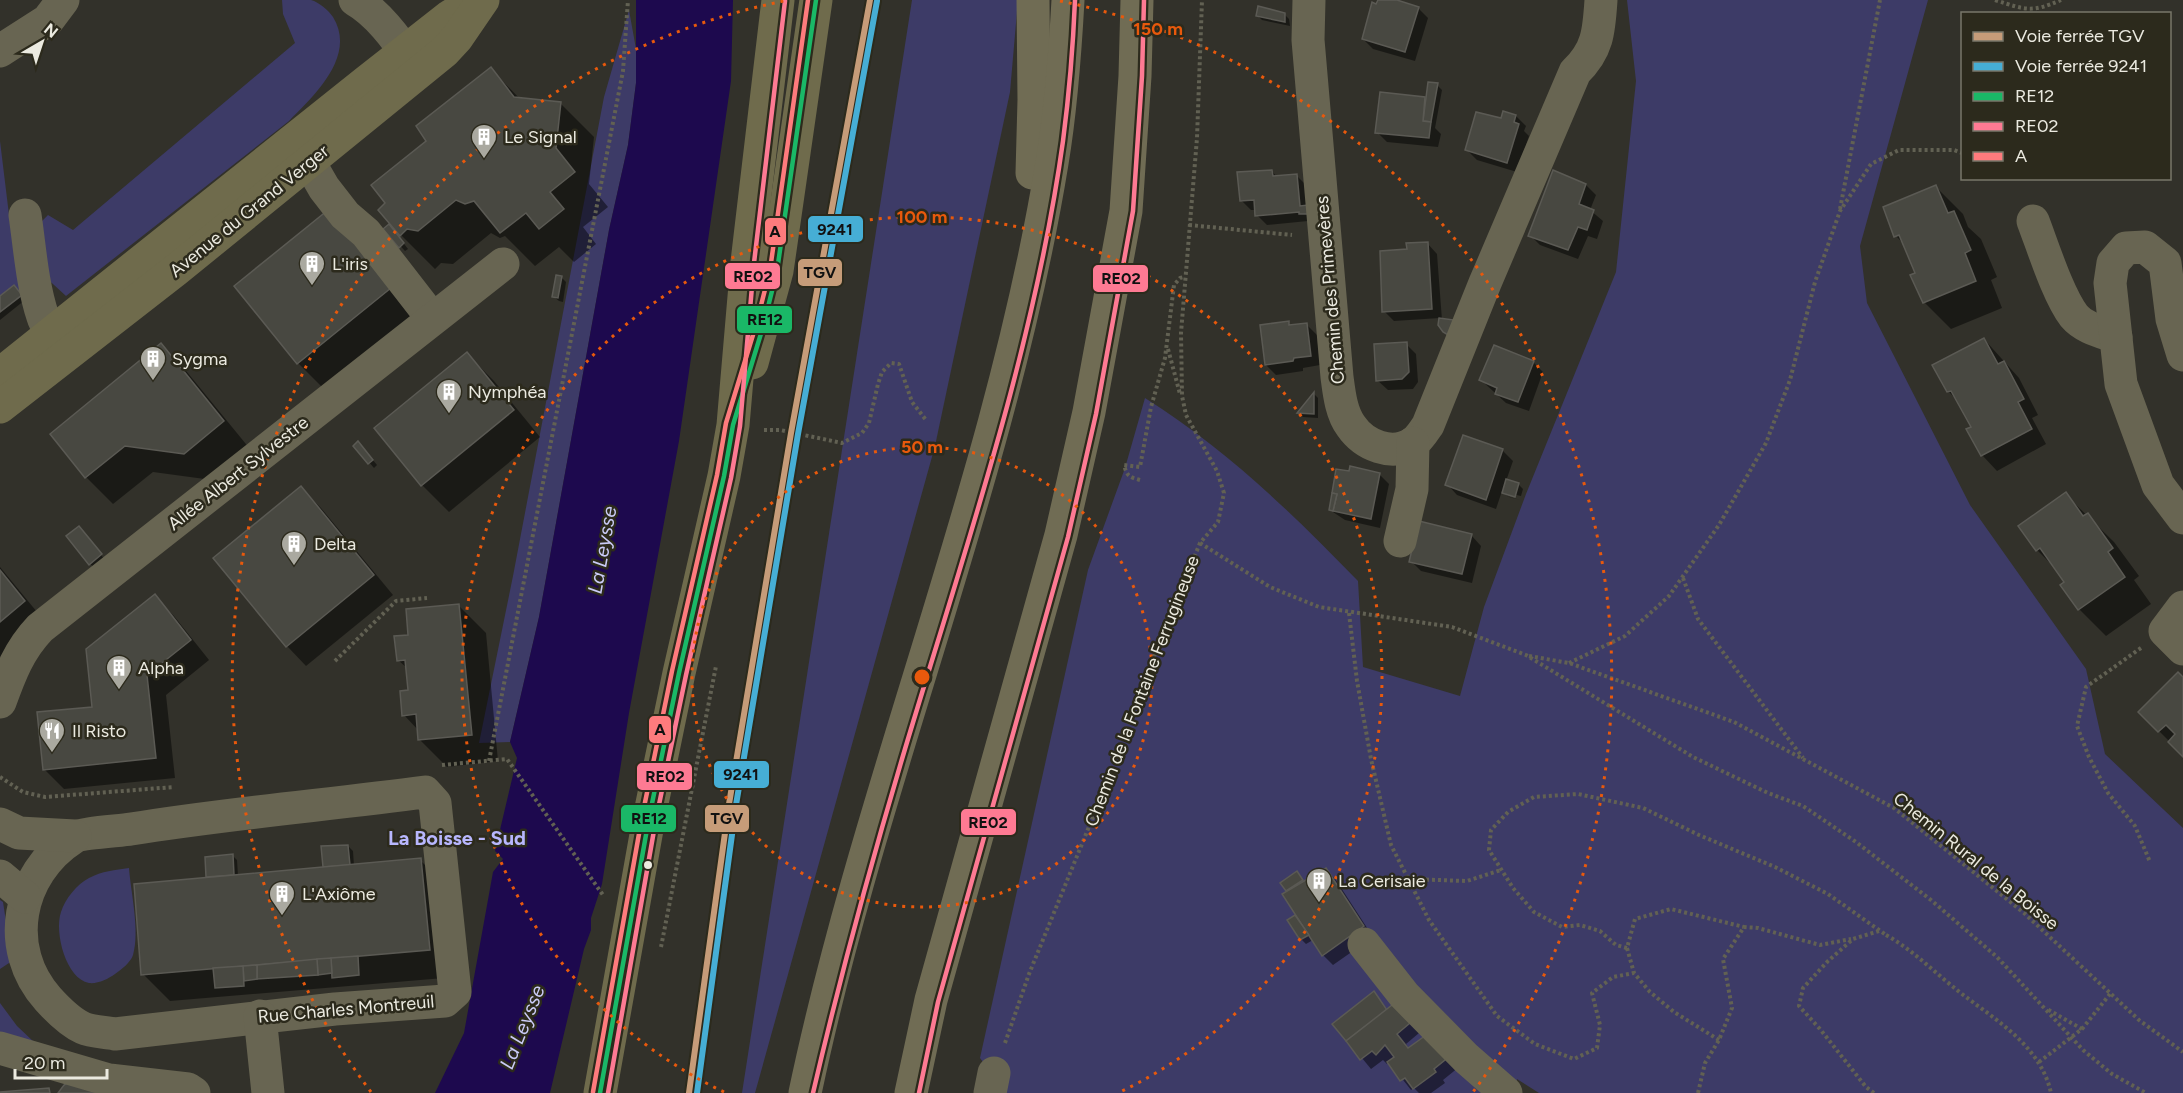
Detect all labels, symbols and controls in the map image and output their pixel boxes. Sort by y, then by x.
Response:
north arrow [12,12,72,72]
legend [1961,12,2171,180]
text: 150 m [1133,18,1183,40]
text: N [40,19,62,42]
text: Voie ferrée TGV [2015,25,2145,47]
text: Voie ferrée 9241 [2015,55,2147,77]
text: RE12 [2015,85,2054,107]
text: RE02 [2015,115,2059,137]
building icon: Le Signal [469,122,499,160]
place label: Le Signal [504,126,577,148]
street label: Avenue du Grand Verger [165,140,333,282]
text: A [2015,145,2027,167]
street label: Chemin des Primevères [1311,195,1349,385]
text: 100 m [897,206,947,228]
line badge: 9241 [807,215,864,243]
line badge: A [764,217,787,246]
text: 9241 [817,220,853,239]
text: A [769,222,781,241]
building icon: L'iris [297,249,327,287]
place label: L'iris [332,253,368,275]
line badge: TGV [797,258,843,287]
line badge: RE02 [724,262,781,290]
text: TGV [804,263,837,282]
line badge: RE02 [1092,264,1149,293]
text: RE02 [733,267,773,286]
text: RE02 [1101,269,1141,288]
line badge: RE12 [736,305,793,334]
text: RE12 [747,310,783,329]
building icon: Sygma [138,344,168,382]
place label: Sygma [172,348,227,370]
building icon: Nymphéa [434,377,464,415]
place label: Nymphéa [468,381,546,403]
street label: Allée Albert Sylvestre [163,411,313,535]
text: 50 m [901,436,943,458]
water label: La Leysse [582,504,622,596]
building icon: Delta [279,529,309,567]
place label: Delta [314,533,356,555]
street label: Chemin de la Fontaine Ferrugineuse [1080,552,1204,830]
building icon: Alpha [104,653,134,691]
place label: Alpha [138,657,184,679]
centre of rings [912,667,932,687]
line badge: A [648,715,672,744]
restaurant icon: Il Risto [37,716,67,754]
place label: Il Risto [72,720,126,742]
text: A [654,720,666,739]
line badge: 9241 [713,760,770,789]
line badge: RE02 [636,762,693,791]
text: 9241 [723,765,759,784]
text: RE02 [645,767,685,786]
street label: Chemin Rural de la Boisse [1889,787,2063,935]
line badge: RE12 [620,804,677,833]
line badge: TGV [704,804,750,833]
line badge: RE02 [960,808,1017,836]
text: RE12 [631,809,667,828]
text: TGV [711,809,744,828]
text: RE02 [968,813,1008,832]
district label: La Boisse - Sud [388,826,526,850]
unlabelled marker [642,859,654,871]
building icon: La Cerisaie [1304,866,1334,904]
place label: La Cerisaie [1338,870,1426,892]
building icon: L'Axiôme [267,879,297,917]
place label: L'Axiôme [302,883,376,905]
water label: La Leysse [494,981,550,1073]
street label: Rue Charles Montreuil [257,990,435,1028]
scale bar [15,1042,106,1080]
text: 20 m [24,1052,65,1074]

